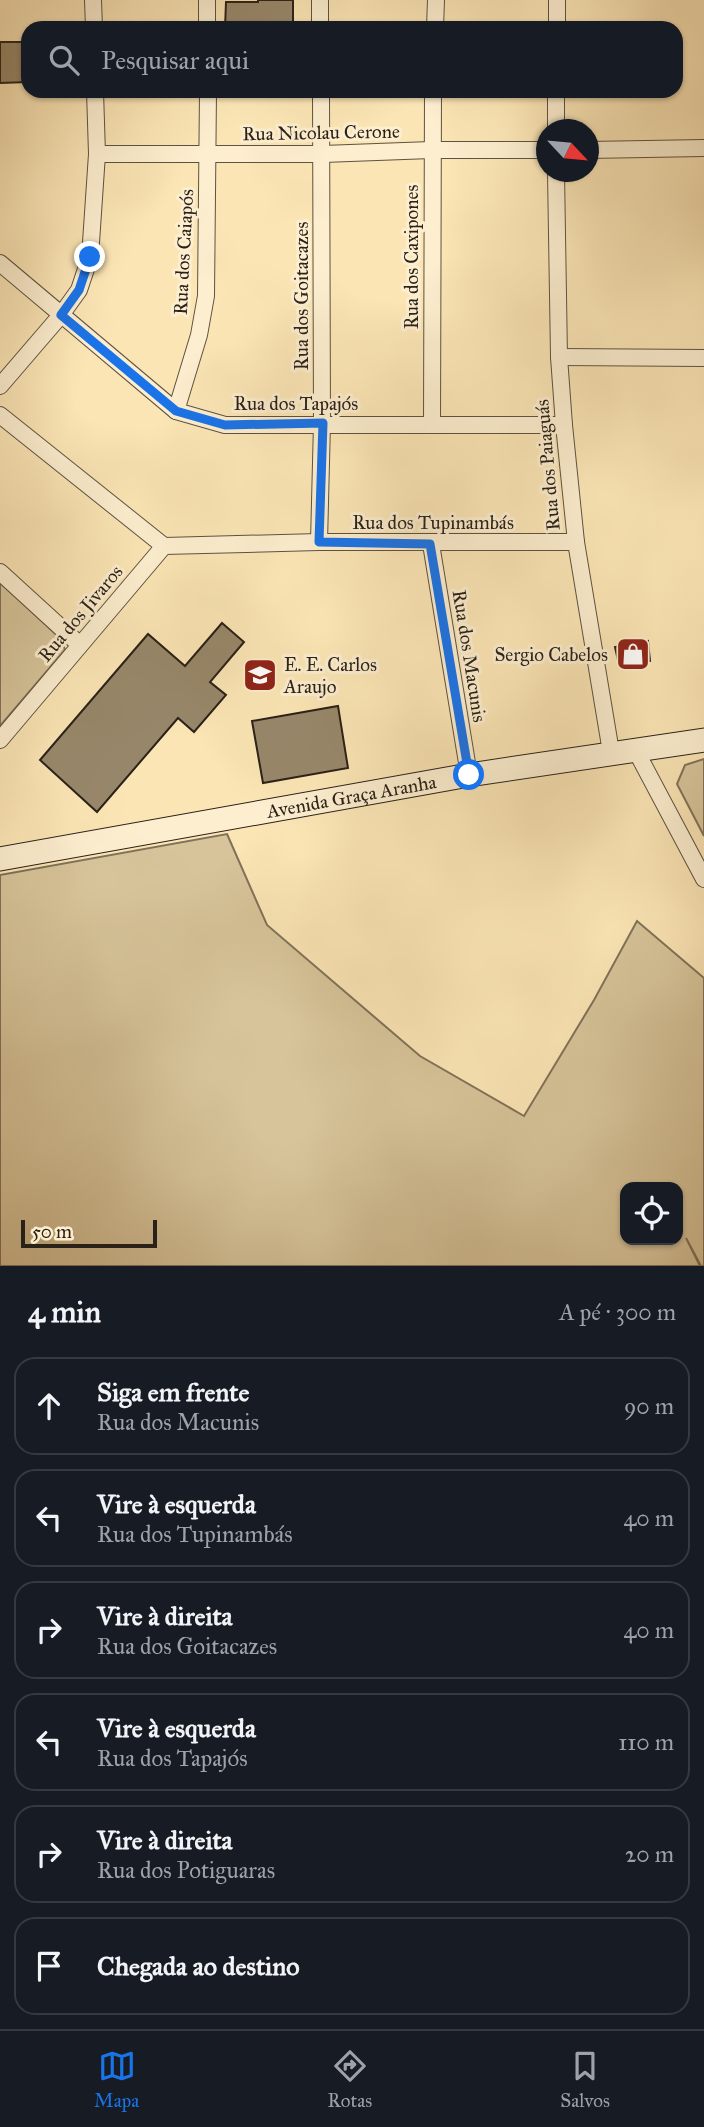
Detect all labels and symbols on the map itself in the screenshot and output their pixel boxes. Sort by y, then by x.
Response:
north arrow [536,119,599,182]
street label: Rua Nicolau Cerone [242,120,400,145]
street label: Rua dos Caxipones [400,185,423,329]
street label: Rua dos Caiapós [169,188,198,316]
street label: Rua dos Goitacazes [290,221,313,370]
route end [74,241,105,272]
street label: Rua dos Tapajós [234,392,358,415]
street label: Rua dos Paiaguás [530,398,566,532]
street label: Rua dos Tupinambás [352,511,514,534]
street label: Rua dos Jivaros [33,560,128,667]
street label: Rua dos Macunis [448,588,491,724]
shop icon: Sergio Cabelos [614,635,652,673]
place label: Sergio Cabelos [494,643,608,667]
place label: E. E. Carlos Araujo [283,653,377,698]
school or university icon: E. E. Carlos Araujo [241,656,279,694]
route start [453,759,484,790]
street label: Avenida Graça Aranha [264,770,439,823]
scale bar [21,1217,158,1249]

